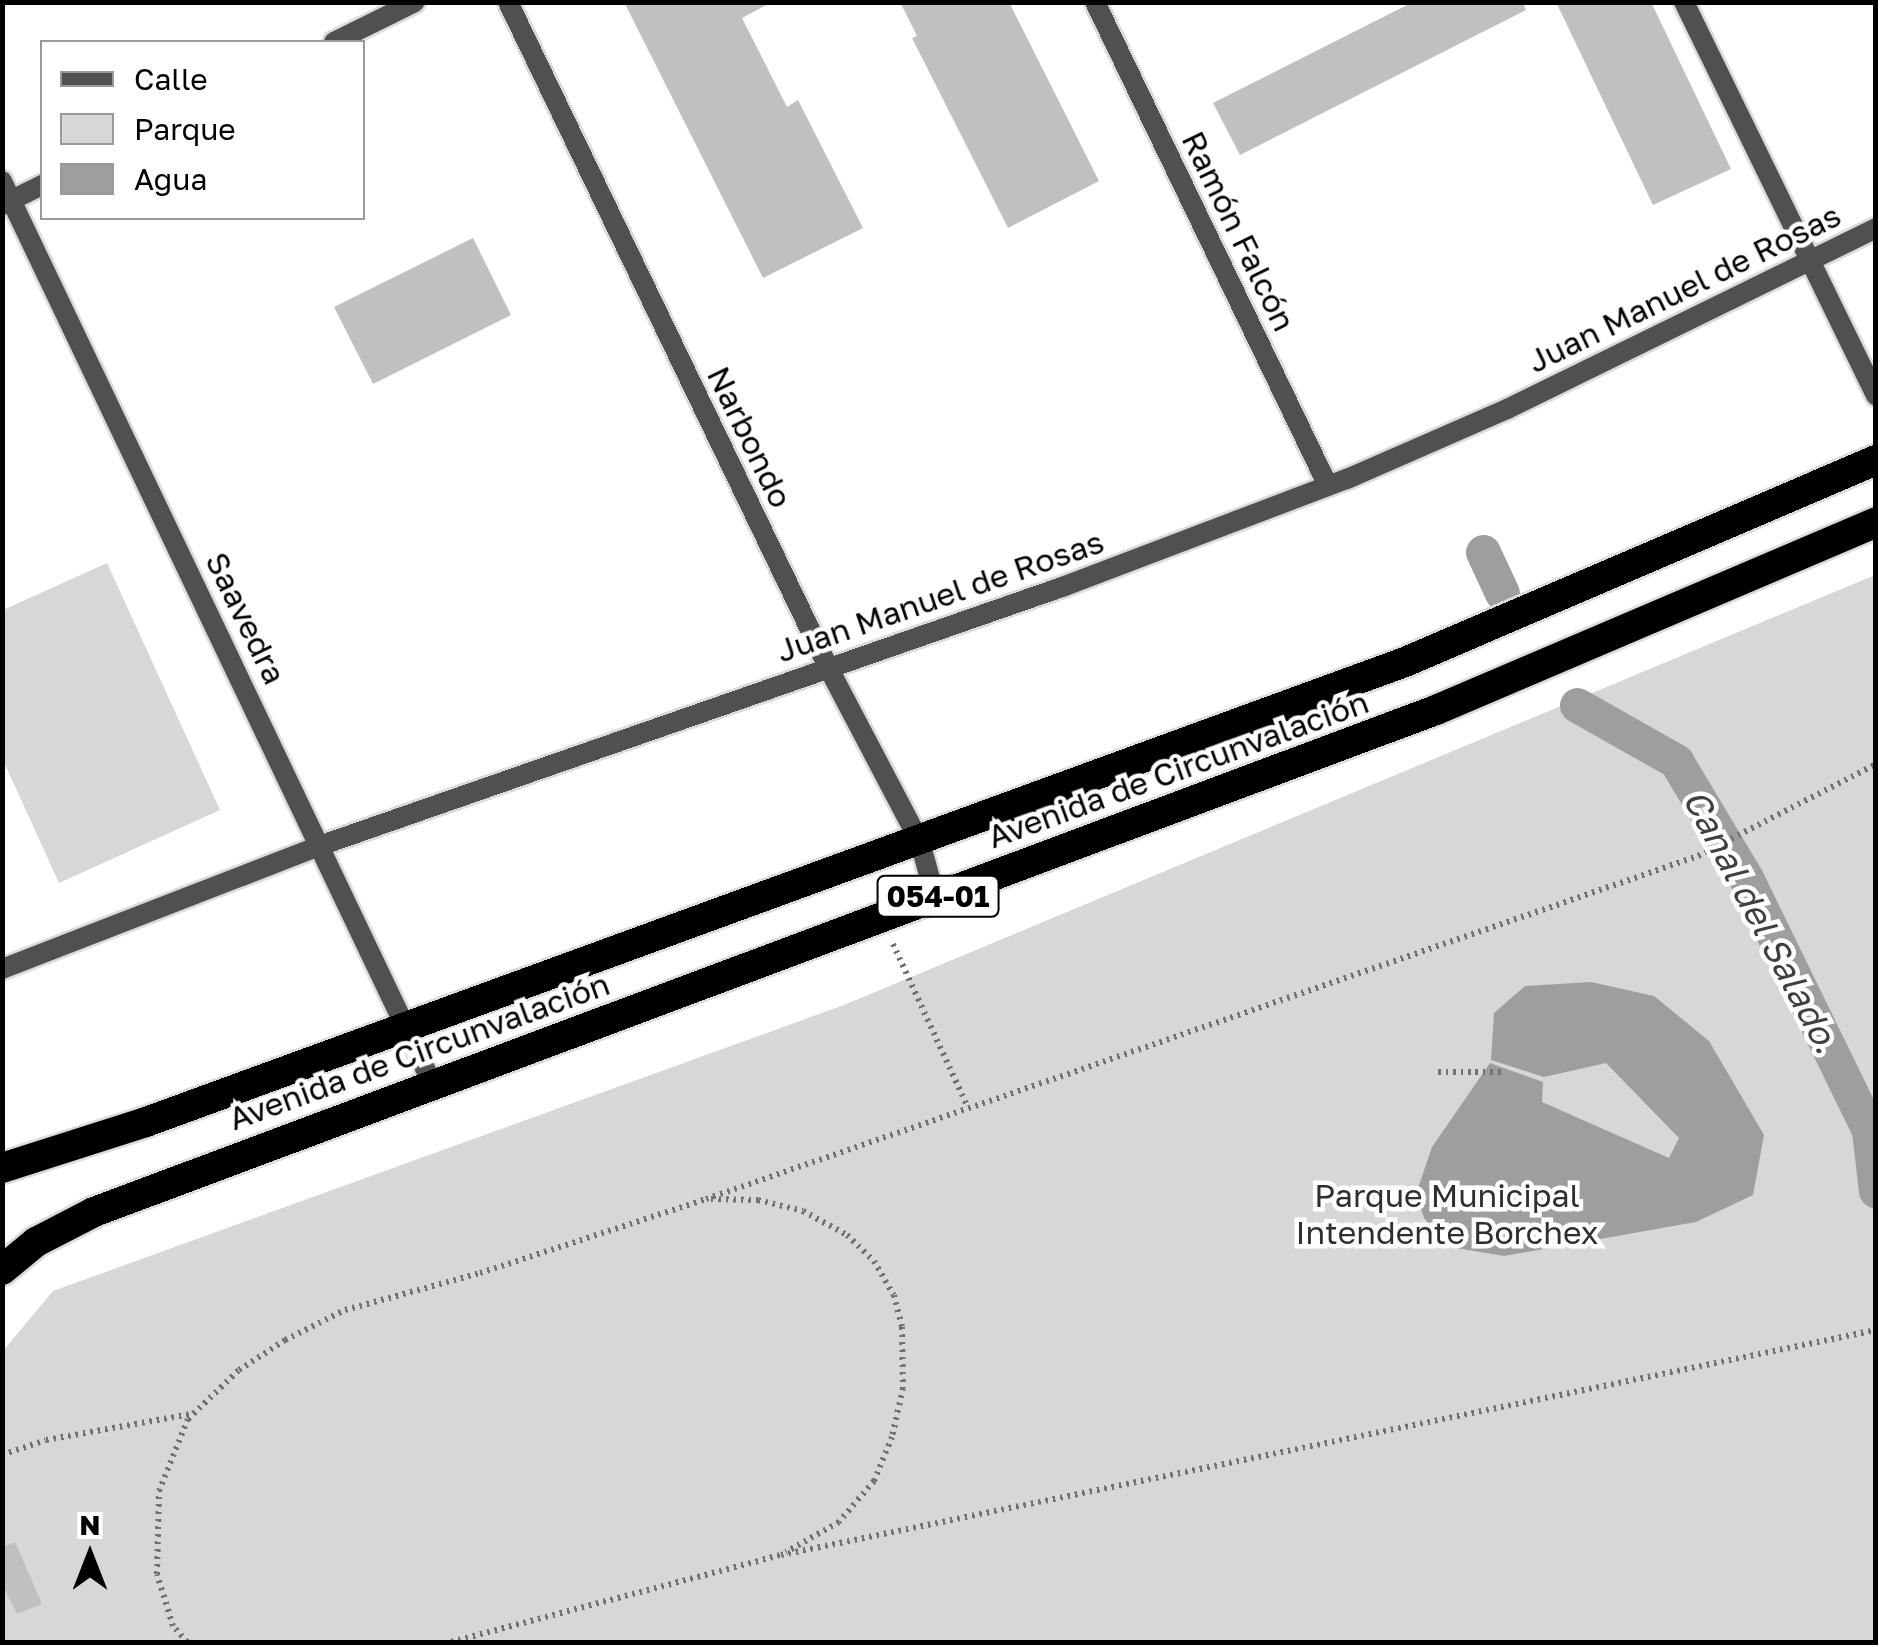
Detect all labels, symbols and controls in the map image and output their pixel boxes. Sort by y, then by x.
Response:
legend [40,40,365,220]
text: Calle [134,61,208,97]
text: Parque [134,111,236,147]
street label: Ramón Falcón [1174,125,1304,337]
text: Agua [134,161,207,197]
street label: Juan Manuel de Rosas [1521,196,1847,380]
street label: Narbondo [699,360,801,514]
street label: Juan Manuel de Rosas [771,522,1109,670]
street label: Saavedra [198,546,294,690]
street label: Avenida de Circunvalación [982,682,1374,856]
water label: Canal del Salado. [1675,782,1849,1060]
road number: 054-01 [876,871,1000,921]
street label: Avenida de Circunvalación [223,964,615,1138]
park label: Parque Municipal Intendente Borchex [1296,1177,1598,1252]
north arrow [40,1505,140,1605]
text: N [79,1508,101,1541]

